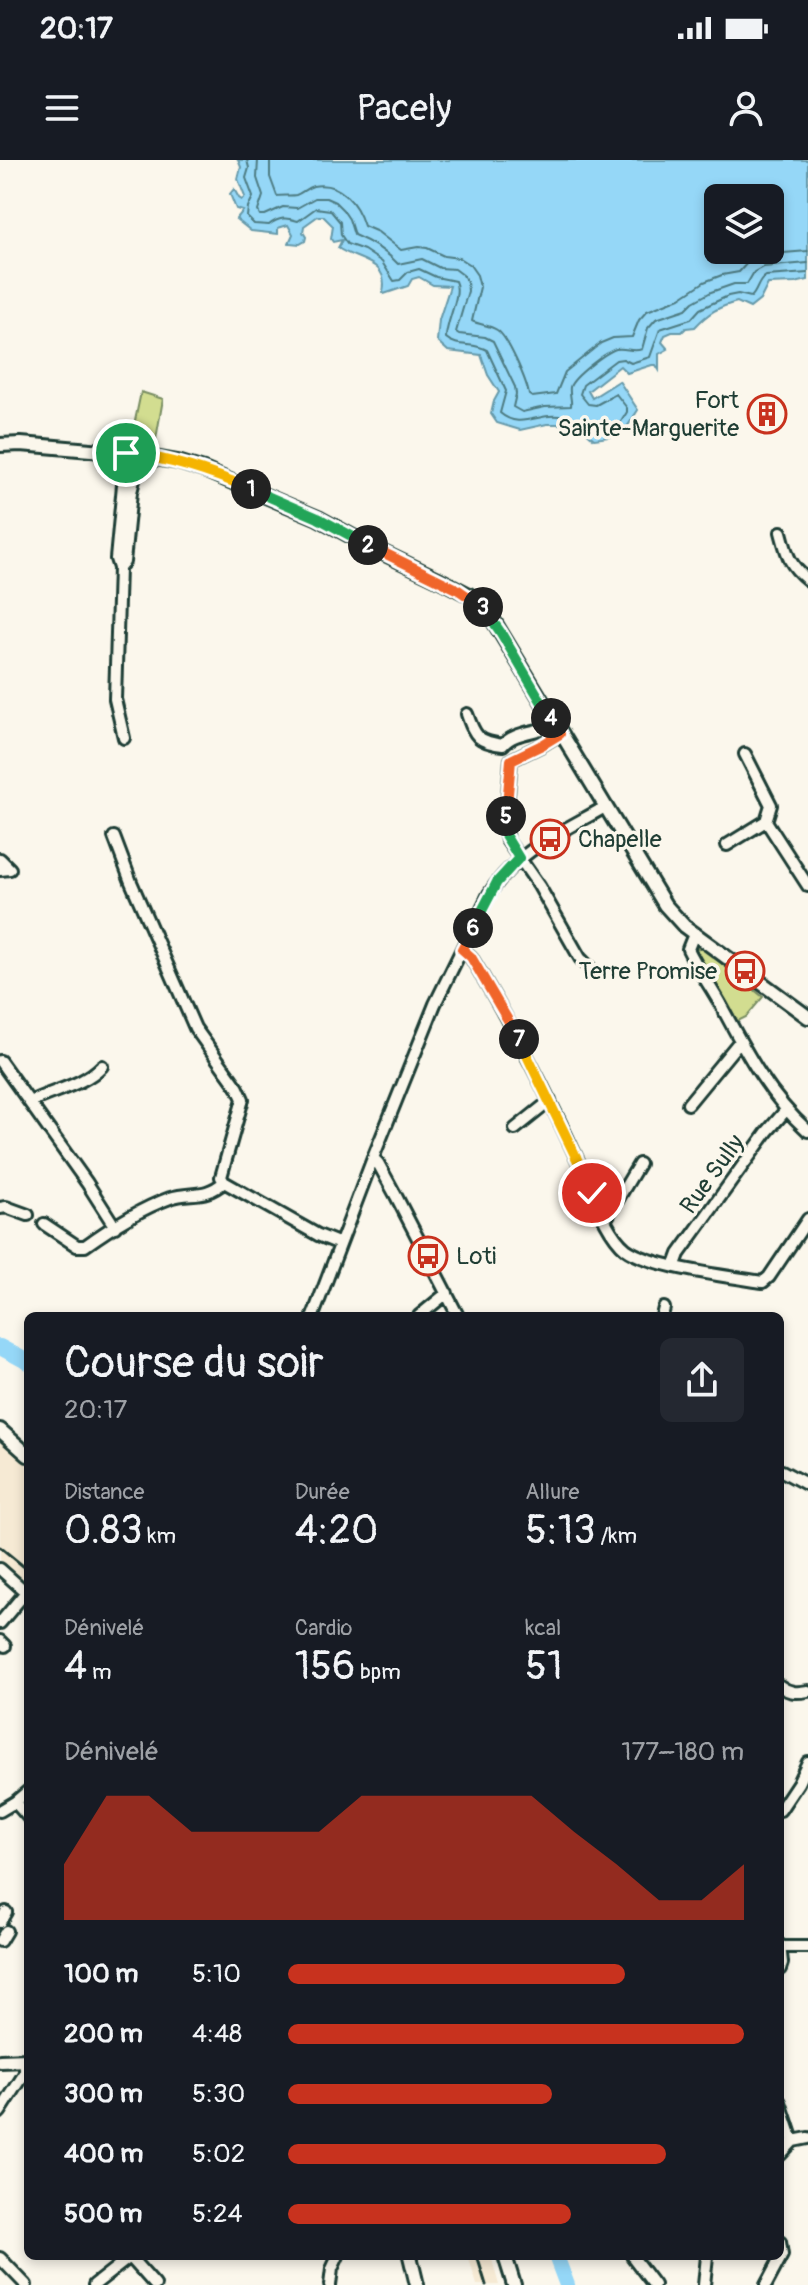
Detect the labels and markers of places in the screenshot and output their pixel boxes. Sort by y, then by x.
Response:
place label: Fort Sainte-Marguerite [557,386,739,443]
building icon: Fort Sainte-Marguerite [746,393,788,435]
pin [92,419,160,487]
pin: 1 [231,469,271,509]
pin: 2 [348,525,388,565]
pin: 3 [463,587,503,627]
pin: 4 [531,698,571,738]
pin: 5 [486,796,526,836]
bus stop icon: Chapelle [529,818,571,860]
place label: Chapelle [578,825,662,854]
pin: 6 [453,908,493,948]
bus stop icon: Terre Promise [724,950,766,992]
place label: Terre Promise [578,957,717,986]
pin: 7 [499,1019,539,1059]
pin [558,1159,626,1227]
bus stop icon: Loti [407,1235,449,1277]
place label: Loti [456,1242,496,1271]

